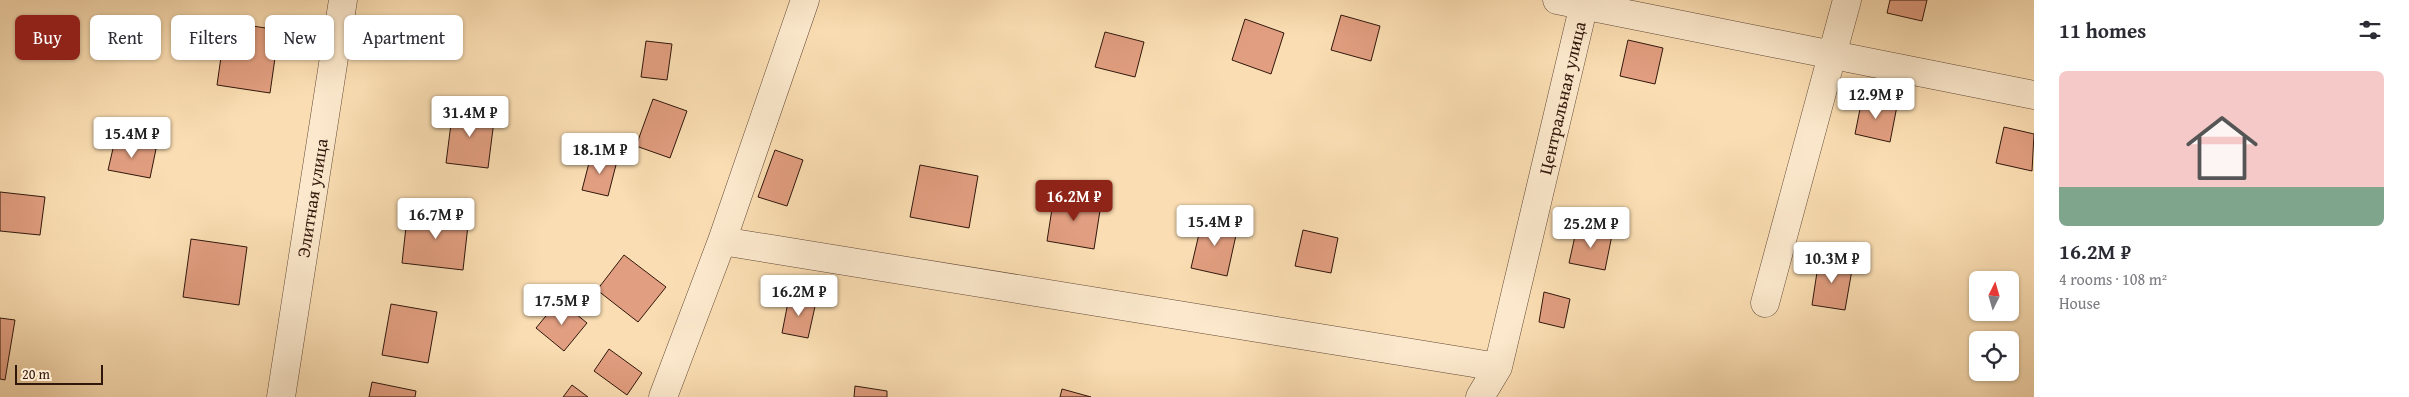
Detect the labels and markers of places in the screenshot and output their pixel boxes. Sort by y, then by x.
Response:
pin: 12.9M ₽ [1830,78,1922,120]
pin: 31.4M ₽ [424,96,516,138]
pin: 15.4M ₽ [86,116,178,159]
pin: 18.1M ₽ [554,132,646,175]
pin: 16.2M ₽ [1028,180,1120,222]
pin: 16.7M ₽ [390,198,482,240]
pin: 15.4M ₽ [1169,204,1261,247]
pin: 25.2M ₽ [1545,206,1637,249]
pin: 10.3M ₽ [1786,242,1878,284]
pin: 16.2M ₽ [753,274,845,317]
pin: 17.5M ₽ [516,284,608,326]

